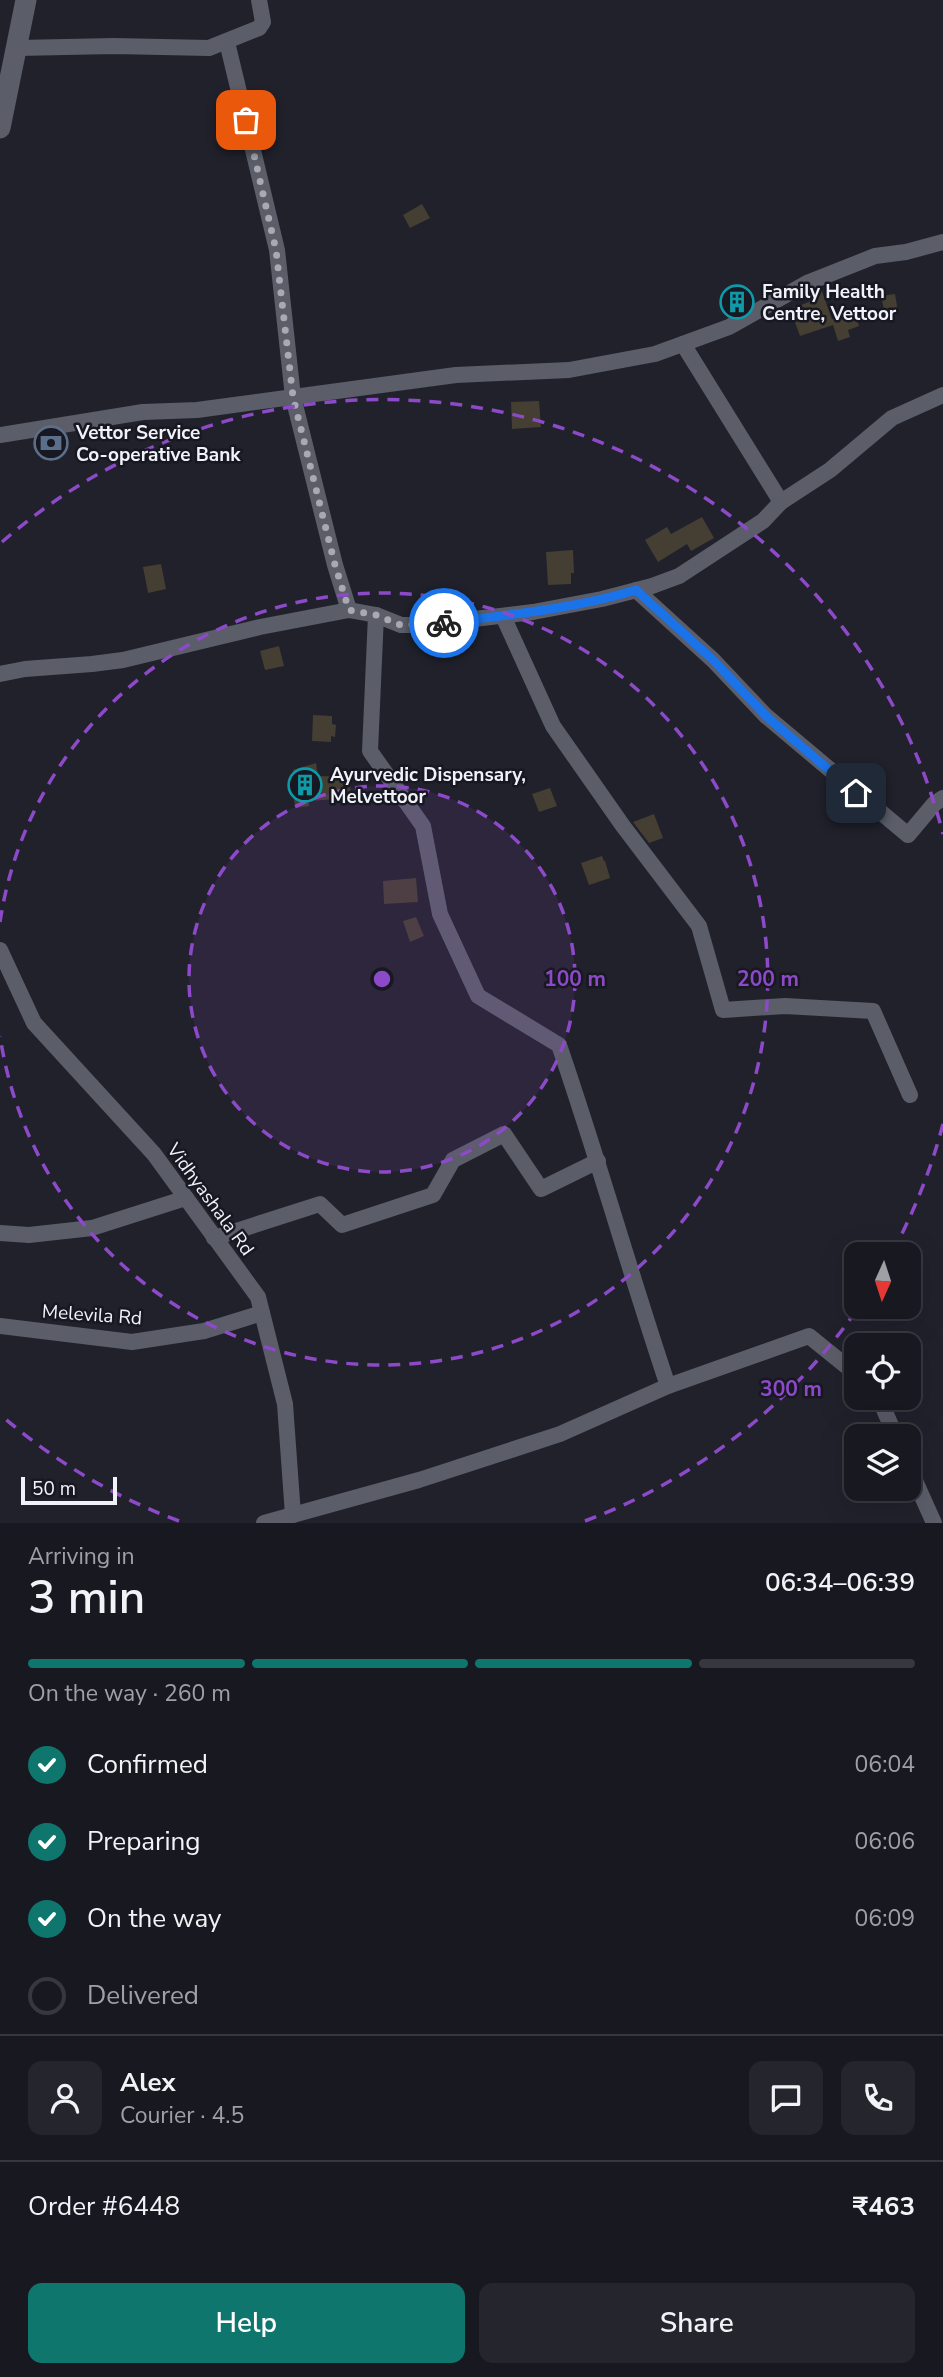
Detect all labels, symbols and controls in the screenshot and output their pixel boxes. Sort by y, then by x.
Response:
pin [216,90,276,150]
icon: bag [227,101,265,139]
place label: Family Health Centre, Vettoor [762,279,897,327]
building icon: Family Health Centre, Vettoor [718,283,756,321]
place label: Vettor Service Co-operative Bank [75,420,241,468]
bank icon: Vettor Service Co-operative Bank [32,424,70,462]
courier [409,588,479,658]
icon: bike [425,604,463,642]
place label: Ayurvedic Dispensary, Melvettoor [330,762,526,810]
pin [826,763,886,823]
building icon: Ayurvedic Dispensary, Melvettoor [286,766,324,804]
icon: home [837,774,875,812]
text: 100 m [544,965,606,993]
text: 200 m [737,965,799,993]
centre of rings [370,967,394,991]
street label: Vidhyashala Rd [160,1137,260,1261]
north arrow [844,1242,920,1320]
map controls [844,1242,921,1501]
street label: Melevila Rd [41,1299,143,1331]
button: locate [844,1333,921,1410]
text: 300 m [760,1375,822,1403]
button: layers [844,1424,921,1501]
scale bar [21,1474,117,1506]
text: 50 m [32,1476,76,1502]
text: Arriving in [28,1541,135,1572]
text: 06:34–06:39 [765,1565,915,1600]
text: 3 min [28,1566,145,1629]
text: On the way · 260 m [28,1678,231,1709]
icon: check [28,1746,66,1784]
text: Confirmed [87,1747,208,1782]
text: 06:04 [855,1749,915,1780]
icon: check [28,1823,66,1861]
text: Preparing [87,1824,200,1859]
text: 06:06 [855,1826,915,1857]
icon: check [28,1900,66,1938]
text: On the way [87,1901,221,1936]
text: 06:09 [855,1903,915,1934]
text: Delivered [87,1978,199,2013]
button: person [28,2061,102,2135]
button: chat [749,2061,823,2135]
button: phone [841,2061,915,2135]
text: Alex [120,2065,176,2100]
text: Courier · 4.5 [120,2100,244,2131]
text: Order #6448 [28,2189,180,2224]
text: ₹463 [853,2189,915,2224]
button: Help [28,2283,465,2363]
button: Share [479,2283,915,2363]

